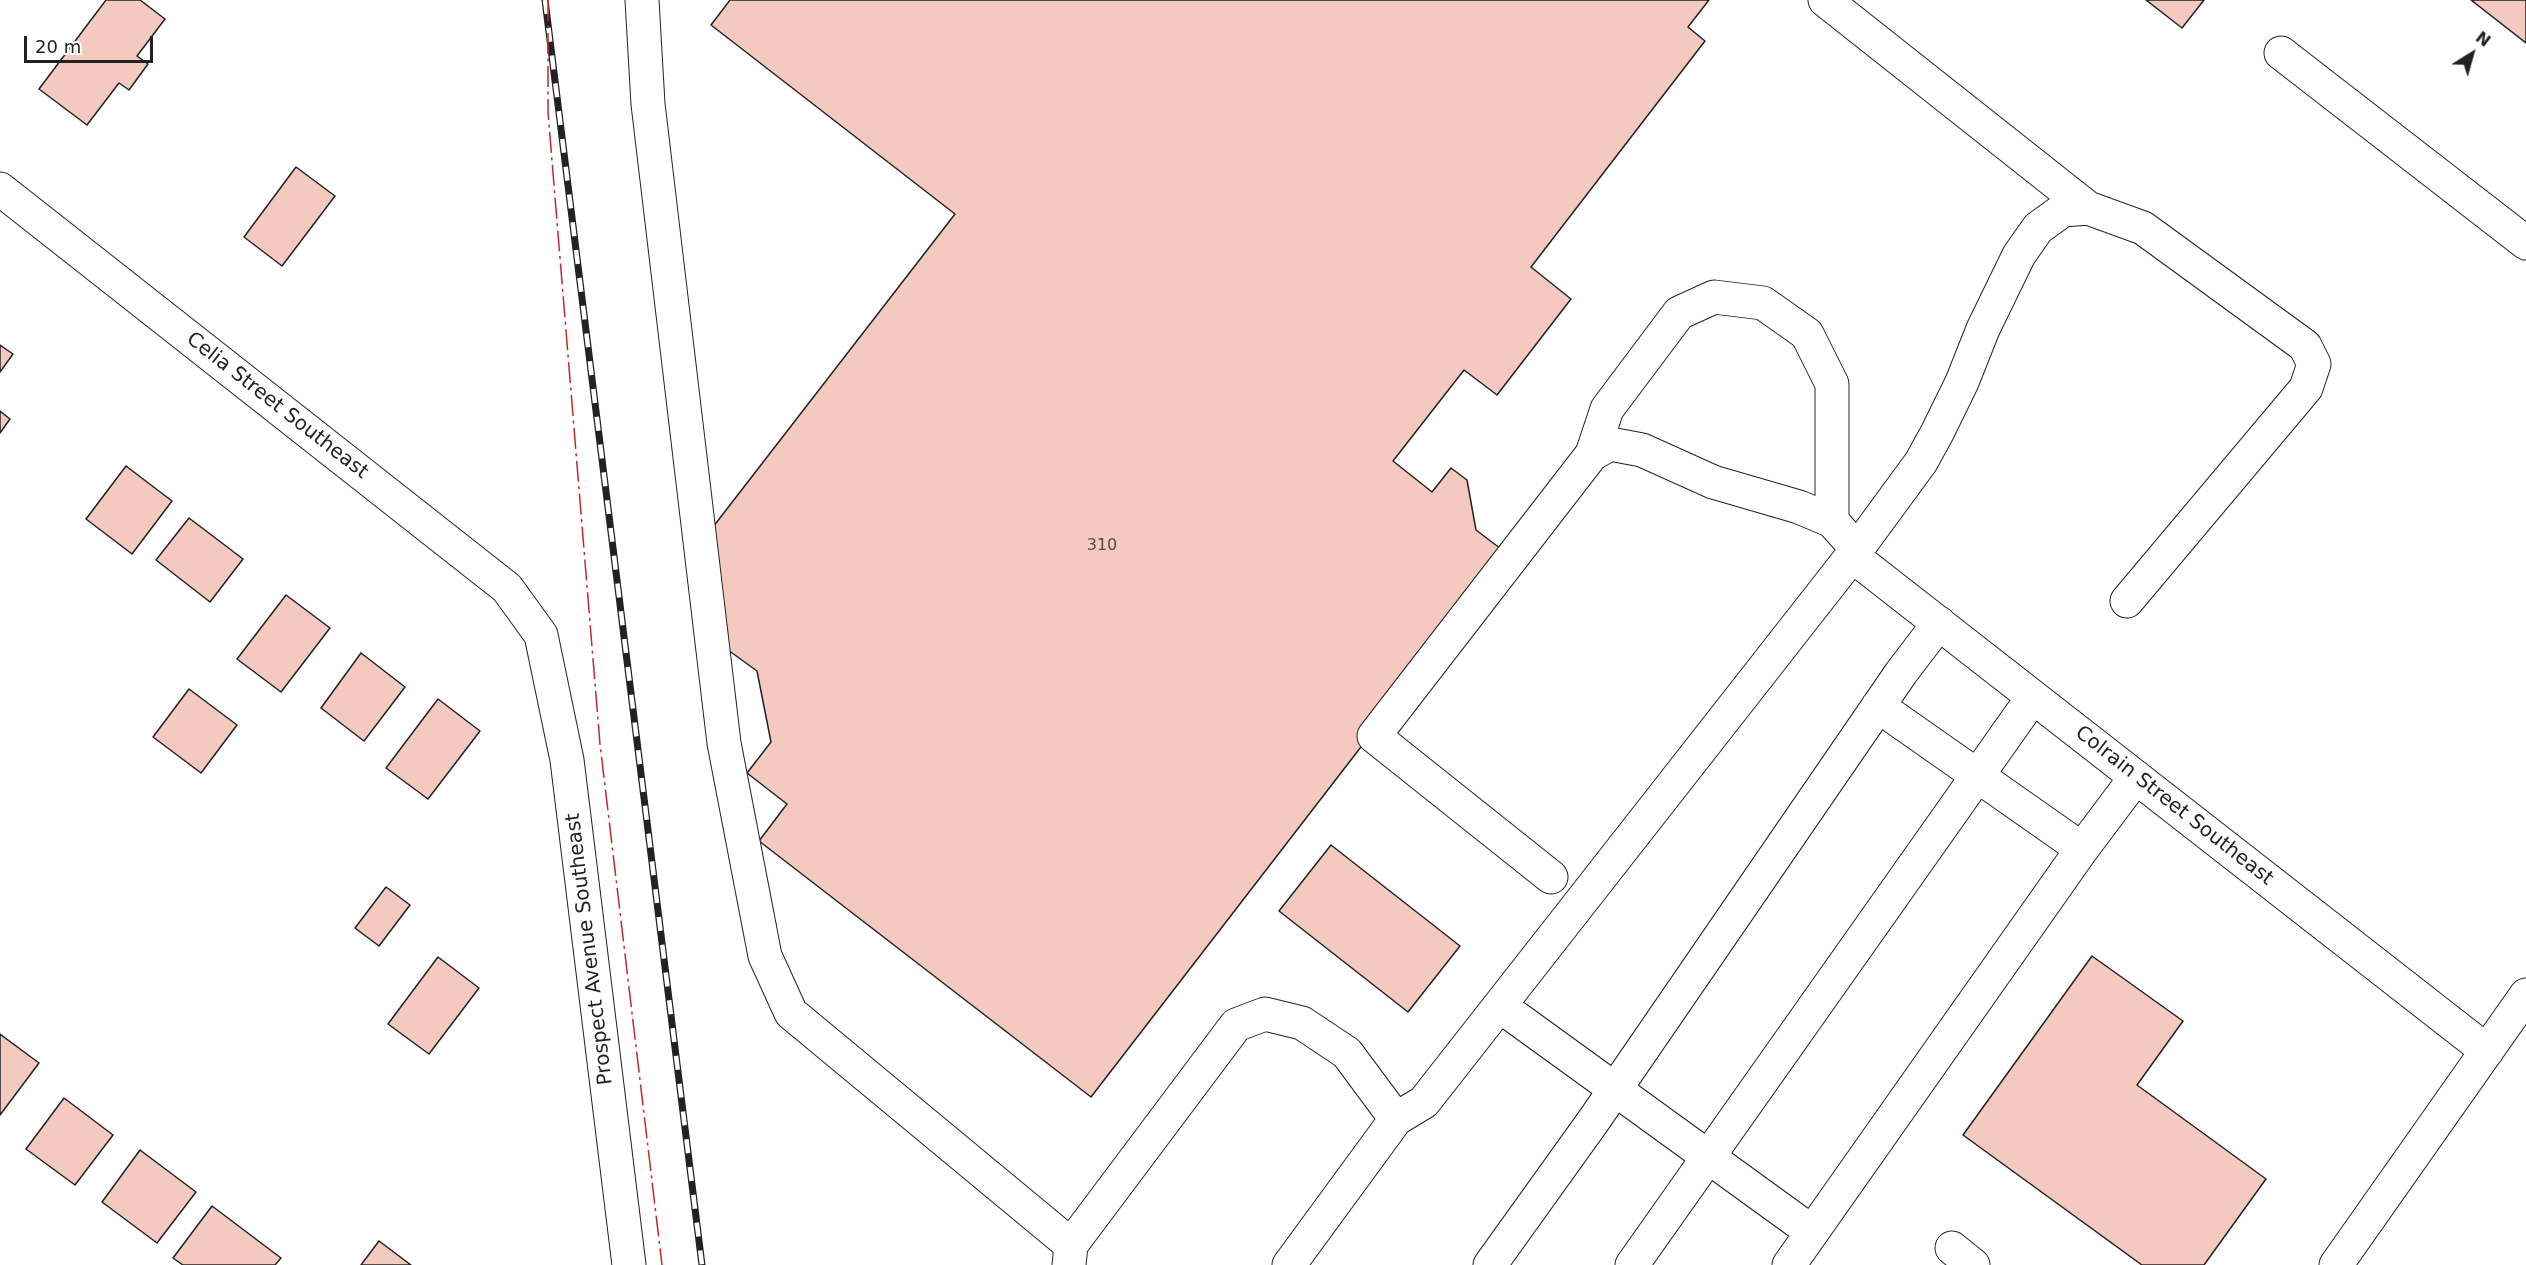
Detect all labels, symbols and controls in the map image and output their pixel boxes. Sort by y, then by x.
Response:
scale bar [27,24,156,62]
north arrow [2442,24,2502,84]
text: N [2472,28,2494,51]
text: 20 m [35,36,81,57]
street label: Celia Street Southeast [181,328,373,484]
house number: 310 [1087,536,1117,556]
street label: Colrain Street Southeast [2070,721,2278,891]
street label: Prospect Avenue Southeast [561,812,619,1086]

